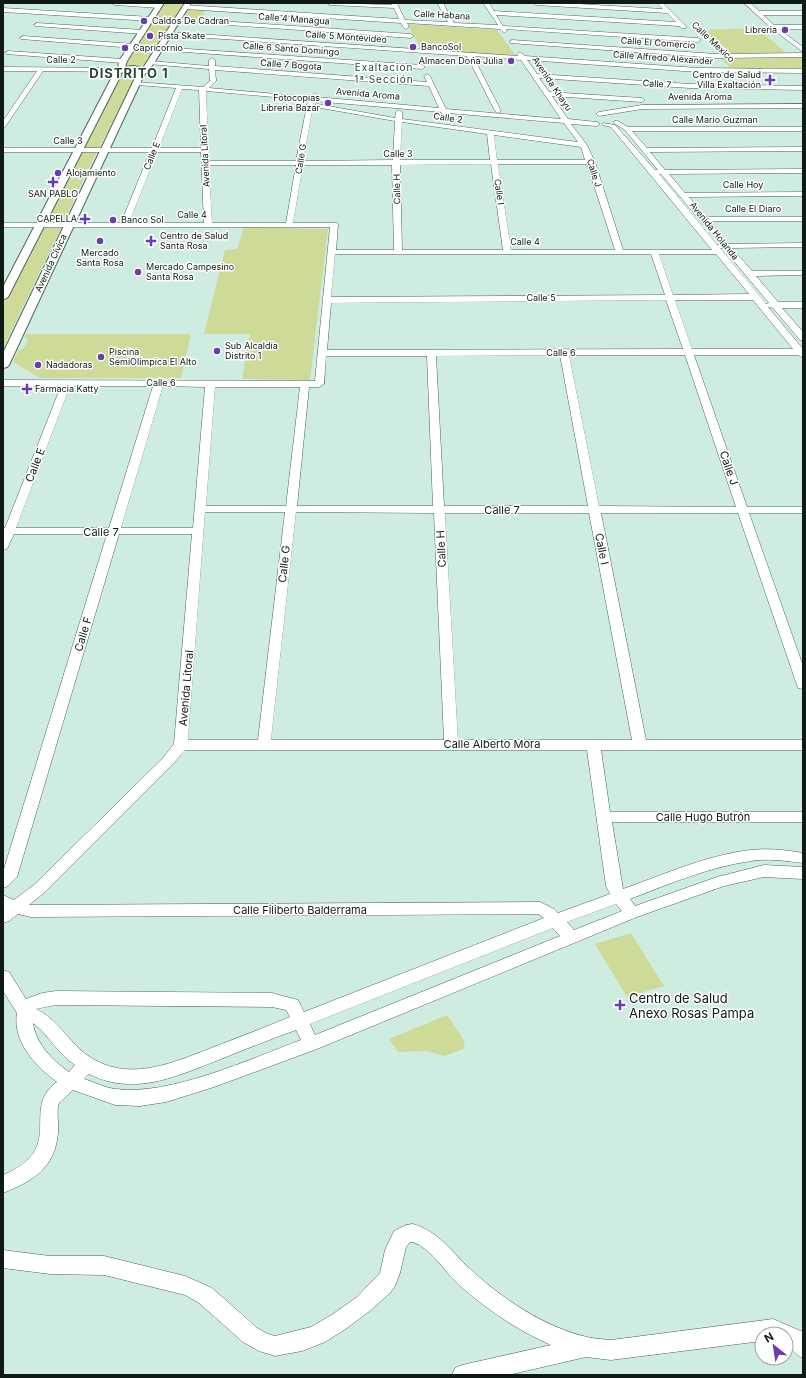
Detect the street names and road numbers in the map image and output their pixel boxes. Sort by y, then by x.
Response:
street label: Calle Habana [414,8,471,21]
street label: Calle 4 Managua [258,11,330,26]
street label: Calle Mexico [690,19,737,64]
street label: Calle 5 Montevideo [305,28,387,45]
street label: Calle El Comercio [620,34,696,51]
street label: Calle 6 Santo Domingo [242,40,340,57]
street label: Calle Alfredo Alexander [613,49,714,67]
street label: Calle 2 [46,54,76,65]
street label: Avenida Khayu [530,55,575,113]
street label: Calle 7 Bogota [260,57,322,72]
street label: Calle 7 [642,77,672,90]
street label: Avenida Aroma [336,85,400,102]
street label: Avenida Aroma [668,91,732,102]
street label: Calle 2 [433,110,463,125]
street label: Calle Mario Guzman [672,114,758,125]
street label: Avenida Litoral [197,125,212,188]
street label: Calle 3 [53,135,83,146]
street label: Calle E [141,140,162,171]
street label: Calle G [293,143,308,175]
street label: Calle 3 [383,148,413,159]
street label: Calle J [585,157,604,188]
street label: Calle H [391,174,402,204]
street label: Calle I [492,178,507,206]
street label: Calle Hoy [723,179,763,190]
street label: Avenida Holanda [688,199,741,262]
street label: Calle El Diaro [725,203,781,214]
street label: Calle 4 [177,209,207,220]
street label: Avenida Cívica [32,232,69,293]
street label: Calle 4 [510,236,540,247]
street label: Calle 5 [526,292,556,303]
street label: Calle 6 [546,347,576,358]
street label: Calle 6 [146,377,176,388]
street label: Calle E [22,446,48,484]
street label: Calle J [717,449,741,487]
street label: Calle 7 [484,503,520,517]
street label: Calle 7 [83,525,119,539]
street label: Calle H [433,530,449,568]
street label: Calle I [592,532,612,566]
street label: Calle G [275,545,293,583]
street label: Calle F [71,615,95,653]
street label: Avenida Litoral [176,649,196,727]
street label: Calle Alberto Mora [444,737,540,751]
street label: Calle Hugo Butrón [656,810,750,824]
street label: Calle Filiberto Balderrama [233,903,367,917]

